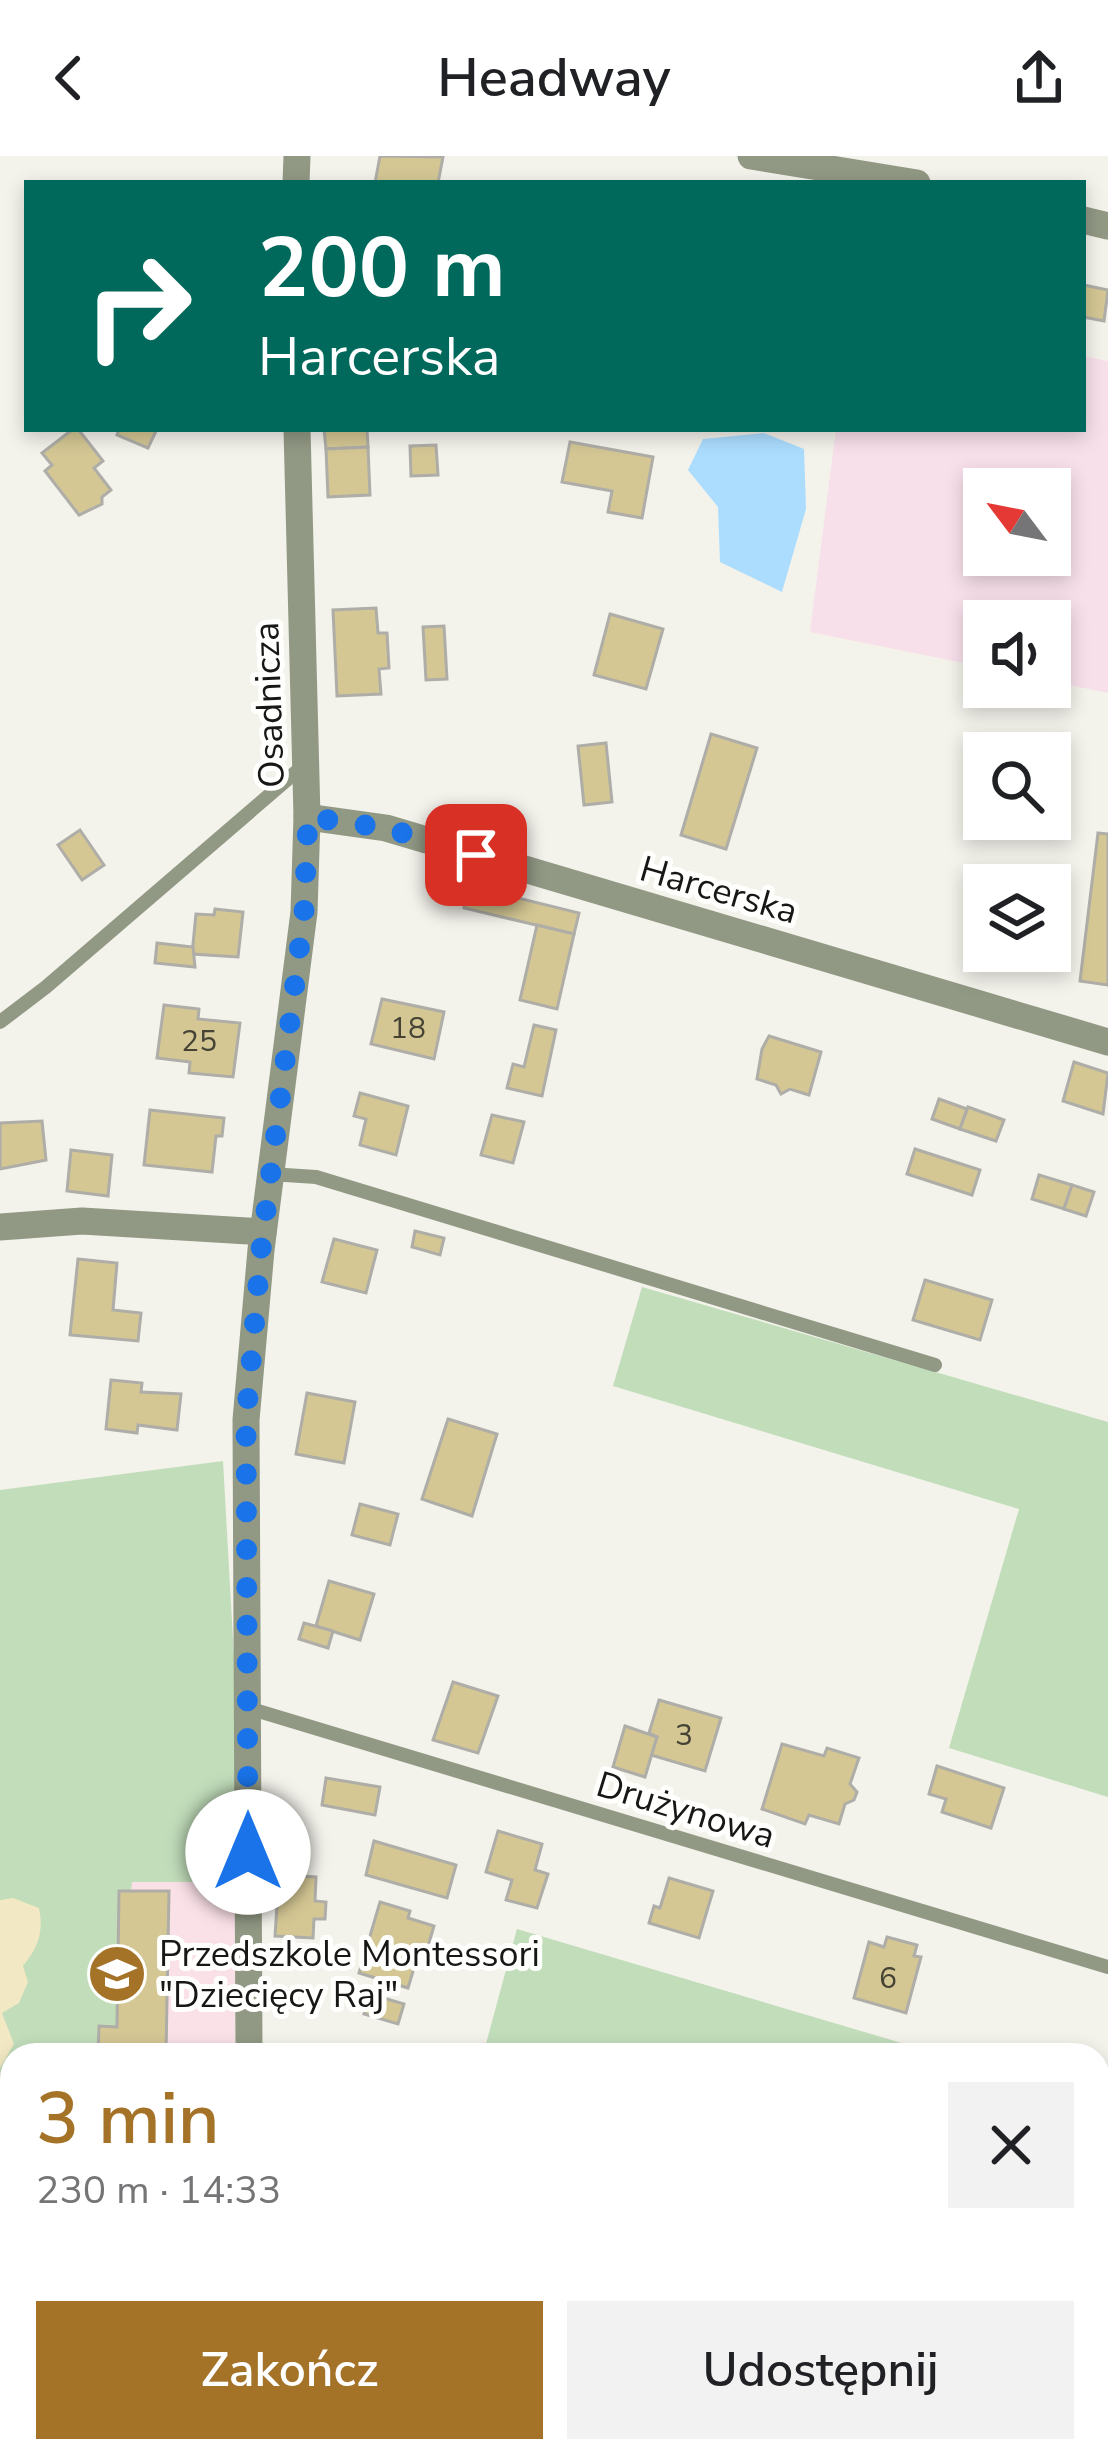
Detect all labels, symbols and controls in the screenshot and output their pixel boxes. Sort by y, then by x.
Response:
text: Headway [437,41,671,115]
icon: back [36,45,102,111]
icon: share [1006,45,1072,111]
text: 200 m [258,211,506,326]
icon: right [60,228,216,384]
text: Harcerska [258,320,500,394]
north arrow [963,468,1071,576]
map controls [963,468,1071,972]
button: sound [963,600,1071,708]
street label: Osadnicza [242,621,297,789]
button: search [963,732,1071,840]
pin [425,804,527,906]
icon: arrive [443,822,509,888]
street label: Harcerska [634,845,803,936]
button: layers [963,864,1071,972]
house number: 18 [390,1008,426,1049]
house number: 25 [181,1021,217,1062]
house number: 3 [675,1715,693,1756]
street label: Drużynowa [590,1760,781,1861]
position arrow [185,1789,311,1915]
place label: Przedszkole Montessori "Dziecięcy Raj" [159,1930,540,2020]
school or university icon: Przedszkole Montessori "Dziecięcy Raj" [86,1943,148,2005]
house number: 6 [879,1958,897,1999]
text: 3 min [36,2070,219,2168]
button: close [948,2082,1074,2208]
text: 230 m · 14:33 [36,2164,281,2217]
button: Zakończ [36,2301,543,2439]
button: Udostępnij [567,2301,1074,2439]

